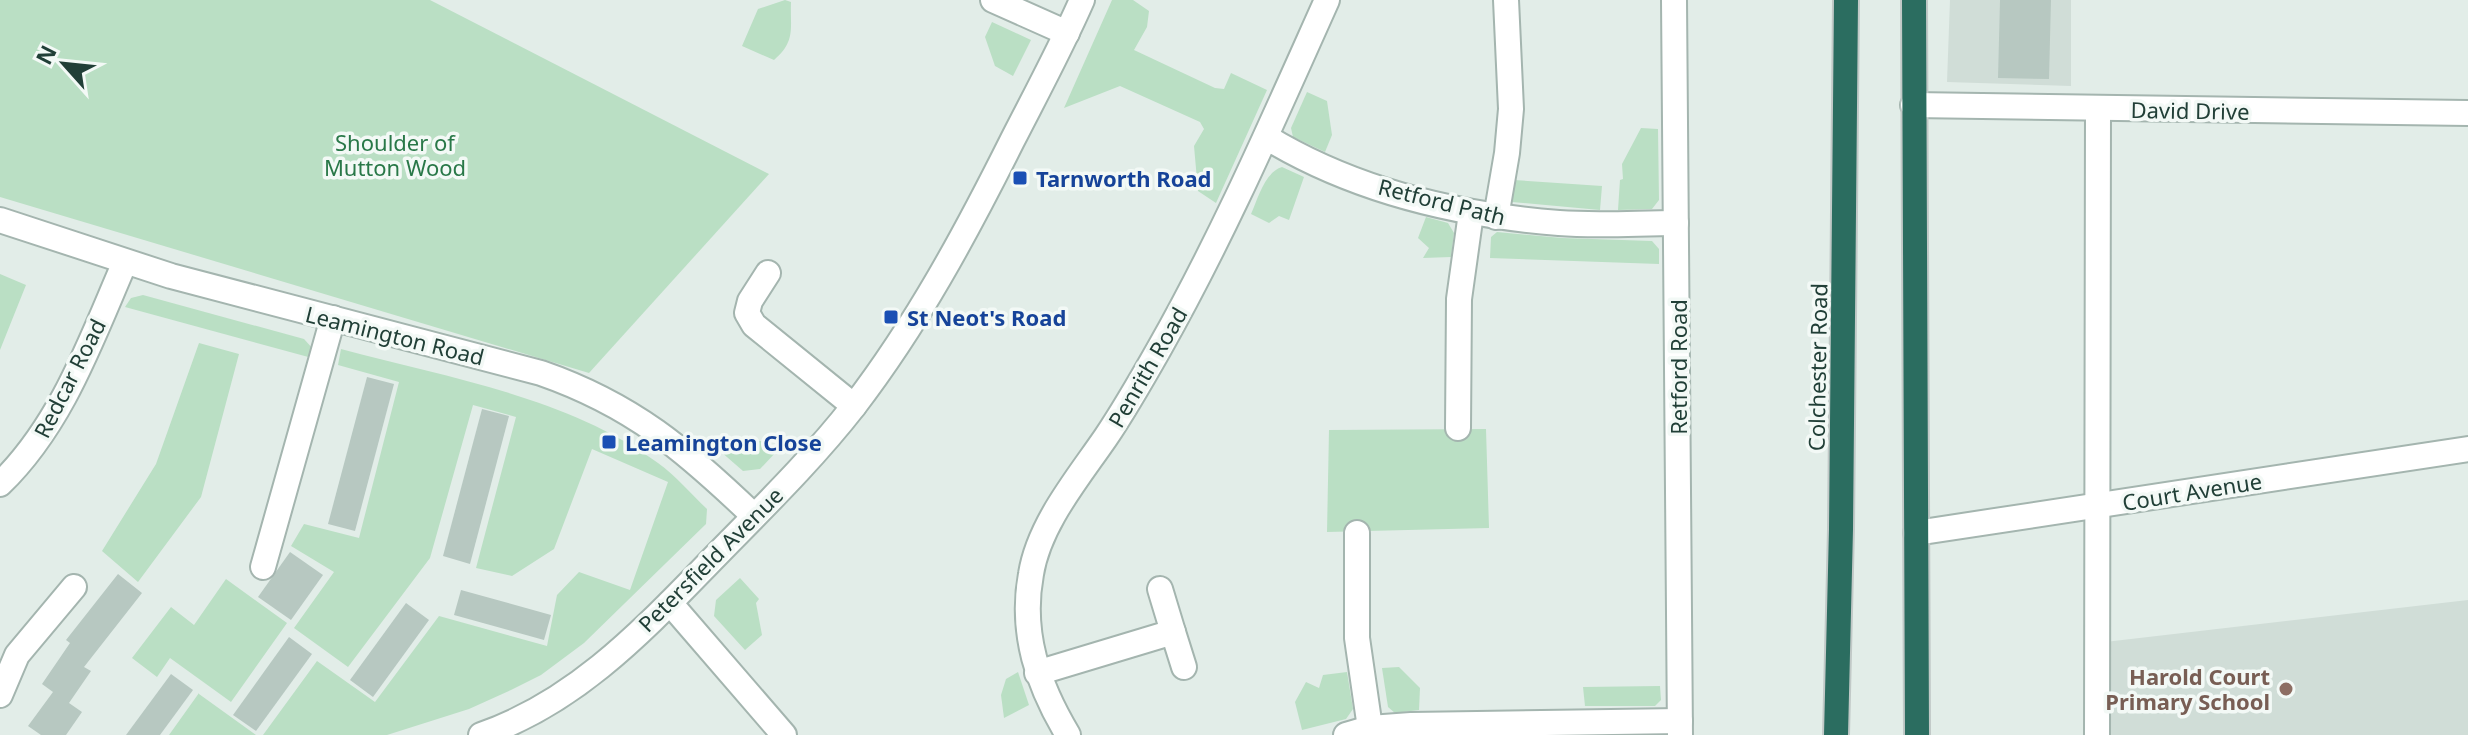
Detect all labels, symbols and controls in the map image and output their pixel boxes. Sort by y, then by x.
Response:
north arrow [24,24,104,104]
text: N [28,40,63,69]
street label: David Drive [2130,94,2250,126]
park label: Shoulder of Mutton Wood [324,127,466,182]
place label: Tarnworth Road [1036,163,1212,193]
marker: Tarnworth Road [1011,169,1029,187]
street label: Retford Path [1375,171,1509,231]
street label: Colchester Road [1801,283,1833,451]
street label: Leamington Road [303,298,487,372]
street label: Retford Road [1663,299,1693,435]
street label: Penrith Road [1100,301,1194,433]
place label: St Neot's Road [907,302,1066,332]
marker: St Neot's Road [882,308,900,326]
street label: Redcar Road [26,313,112,443]
place label: Leamington Close [625,427,822,457]
marker: Leamington Close [600,433,618,451]
street label: Court Avenue [2120,465,2264,517]
street label: Petersfield Avenue [631,480,789,638]
place label: Harold Court Primary School [2105,661,2270,716]
marker: Harold Court Primary School [2277,680,2295,698]

